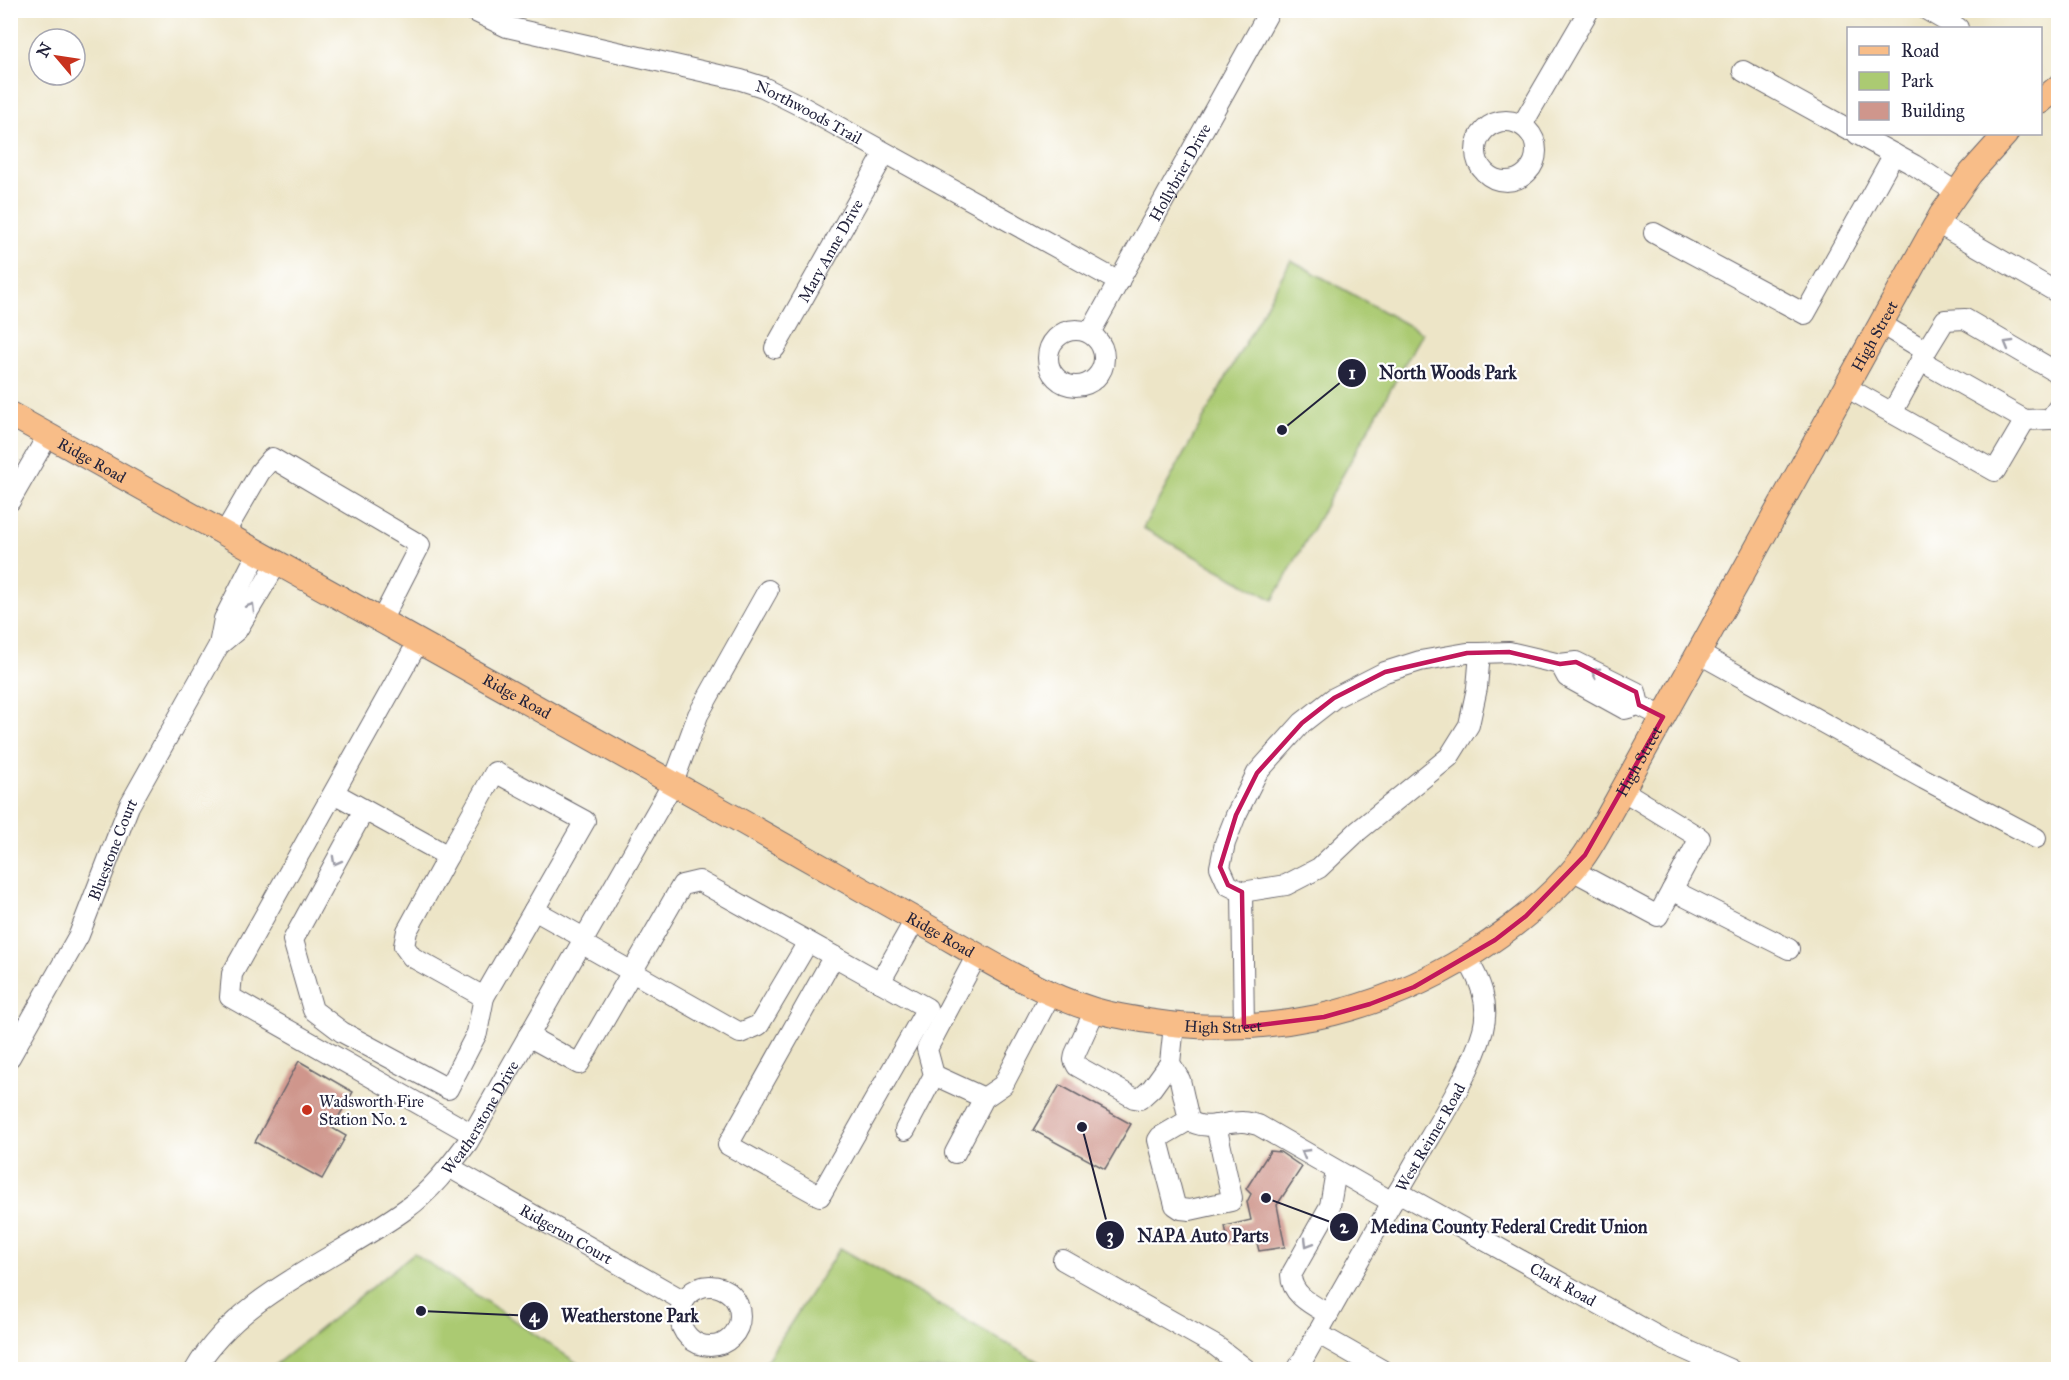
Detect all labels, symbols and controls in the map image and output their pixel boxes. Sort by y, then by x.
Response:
north arrow [27,27,87,87]
legend [1847,27,2042,135]
text: N [33,39,56,61]
text: Road [1901,40,1939,62]
text: Park [1901,70,1934,92]
street label: Northwoods Trail [753,76,866,148]
text: Building [1901,100,1965,123]
street label: Hollybrier Drive [1145,120,1215,225]
street label: Mary Anne Drive [794,195,867,306]
street label: High Street [1847,297,1902,375]
one-way arrow [2004,340,2014,351]
callout: North Woods Park [1337,355,1529,391]
text: 1 [1348,362,1356,384]
text: North Woods Park [1379,362,1518,384]
street label: Ridge Road [54,434,129,487]
one-way arrow [244,603,256,613]
one-way arrow [1591,667,1602,679]
street label: Ridge Road [479,670,554,723]
street label: High Street [1612,722,1666,800]
street label: Bluestone Court [84,795,141,903]
one-way arrow [332,855,343,865]
street label: Ridge Road [903,908,978,962]
street label: High Street [1183,1016,1263,1038]
street label: Weatherstone Drive [438,1057,523,1178]
street label: West Reimer Road [1391,1080,1469,1195]
place label: Wadsworth Fire Station No. 2 [319,1092,424,1129]
marker: Wadsworth Fire Station No. 2 [300,1103,314,1117]
one-way arrow [1301,1148,1311,1160]
street label: Ridgerun Court [516,1200,616,1268]
callout: Medina County Federal Credit Union [1329,1209,1660,1245]
text: 2 [1340,1216,1350,1238]
text: Medina County Federal Credit Union [1371,1216,1648,1239]
callout: NAPA Auto Parts [1095,1217,1281,1253]
text: 3 [1106,1225,1114,1248]
text: NAPA Auto Parts [1137,1225,1269,1247]
one-way arrow [1303,1237,1315,1247]
street label: Clark Road [1526,1258,1599,1310]
callout: Weatherstone Park [519,1298,711,1334]
text: 4 [529,1305,540,1328]
text: Weatherstone Park [561,1305,700,1327]

